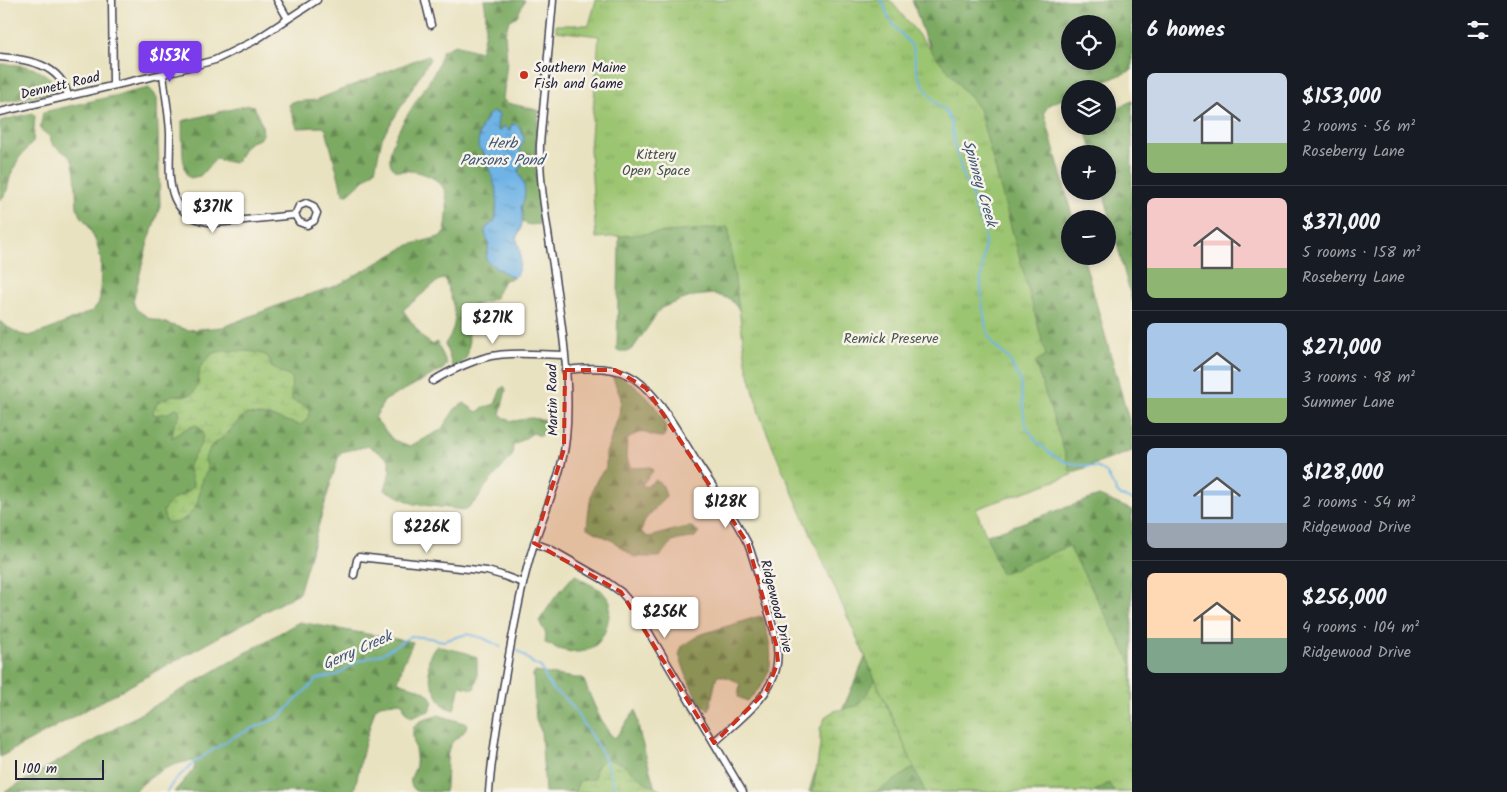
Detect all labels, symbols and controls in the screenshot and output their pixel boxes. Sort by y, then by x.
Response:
text: 6 homes [1147,14,1225,47]
map controls [1061,15,1116,265]
button: locate [1061,15,1116,70]
icon: filters [1464,16,1492,44]
pin: $153K [135,41,205,83]
text: $153K [150,44,190,69]
place label: Southern Maine Fish and Game [534,57,627,95]
street label: Dennett Road [18,66,103,106]
marker: Southern Maine Fish and Game [518,69,530,81]
button: layers [1061,80,1116,135]
text: $153,000 [1302,81,1381,114]
icon: home [1187,93,1247,153]
text: 2 rooms · 56 m² [1302,114,1415,139]
water label: Herb Parsons Pond [460,132,548,173]
water label: Spinney Creek [955,137,1003,231]
text: Roseberry Lane [1302,139,1405,164]
park label: Kittery Open Space [622,144,691,182]
button: + [1061,145,1116,200]
pin: $371K [178,192,248,234]
text: $371K [193,195,233,220]
text: $371,000 [1302,207,1380,240]
button: − [1061,210,1116,265]
icon: home [1187,218,1247,278]
text: 5 rooms · 158 m² [1302,240,1420,265]
text: Roseberry Lane [1302,265,1405,290]
pin: $271K [458,302,528,345]
text: $271K [473,306,513,331]
park label: Remick Preserve [843,328,939,350]
text: $271,000 [1302,332,1381,365]
icon: home [1187,343,1247,403]
street label: Martin Road [541,363,565,436]
text: 3 rooms · 98 m² [1302,365,1415,390]
text: Summer Lane [1302,390,1395,415]
text: $128,000 [1302,457,1383,490]
icon: home [1187,468,1247,528]
pin: $128K [691,486,761,529]
text: $128K [705,490,747,515]
text: 2 rooms · 54 m² [1302,490,1415,515]
pin: $226K [392,512,462,554]
text: $226K [404,515,450,540]
text: Ridgewood Drive [1302,515,1411,540]
street label: Ridgewood Drive [754,557,798,656]
text: $256,000 [1302,582,1387,615]
icon: home [1187,593,1247,653]
pin: $256K [630,596,700,639]
text: $256K [642,600,688,625]
text: 4 rooms · 104 m² [1302,615,1419,640]
water label: Gerry Creek [319,624,398,677]
text: Ridgewood Drive [1302,640,1411,665]
scale bar [15,757,104,780]
text: 100 m [22,758,57,780]

